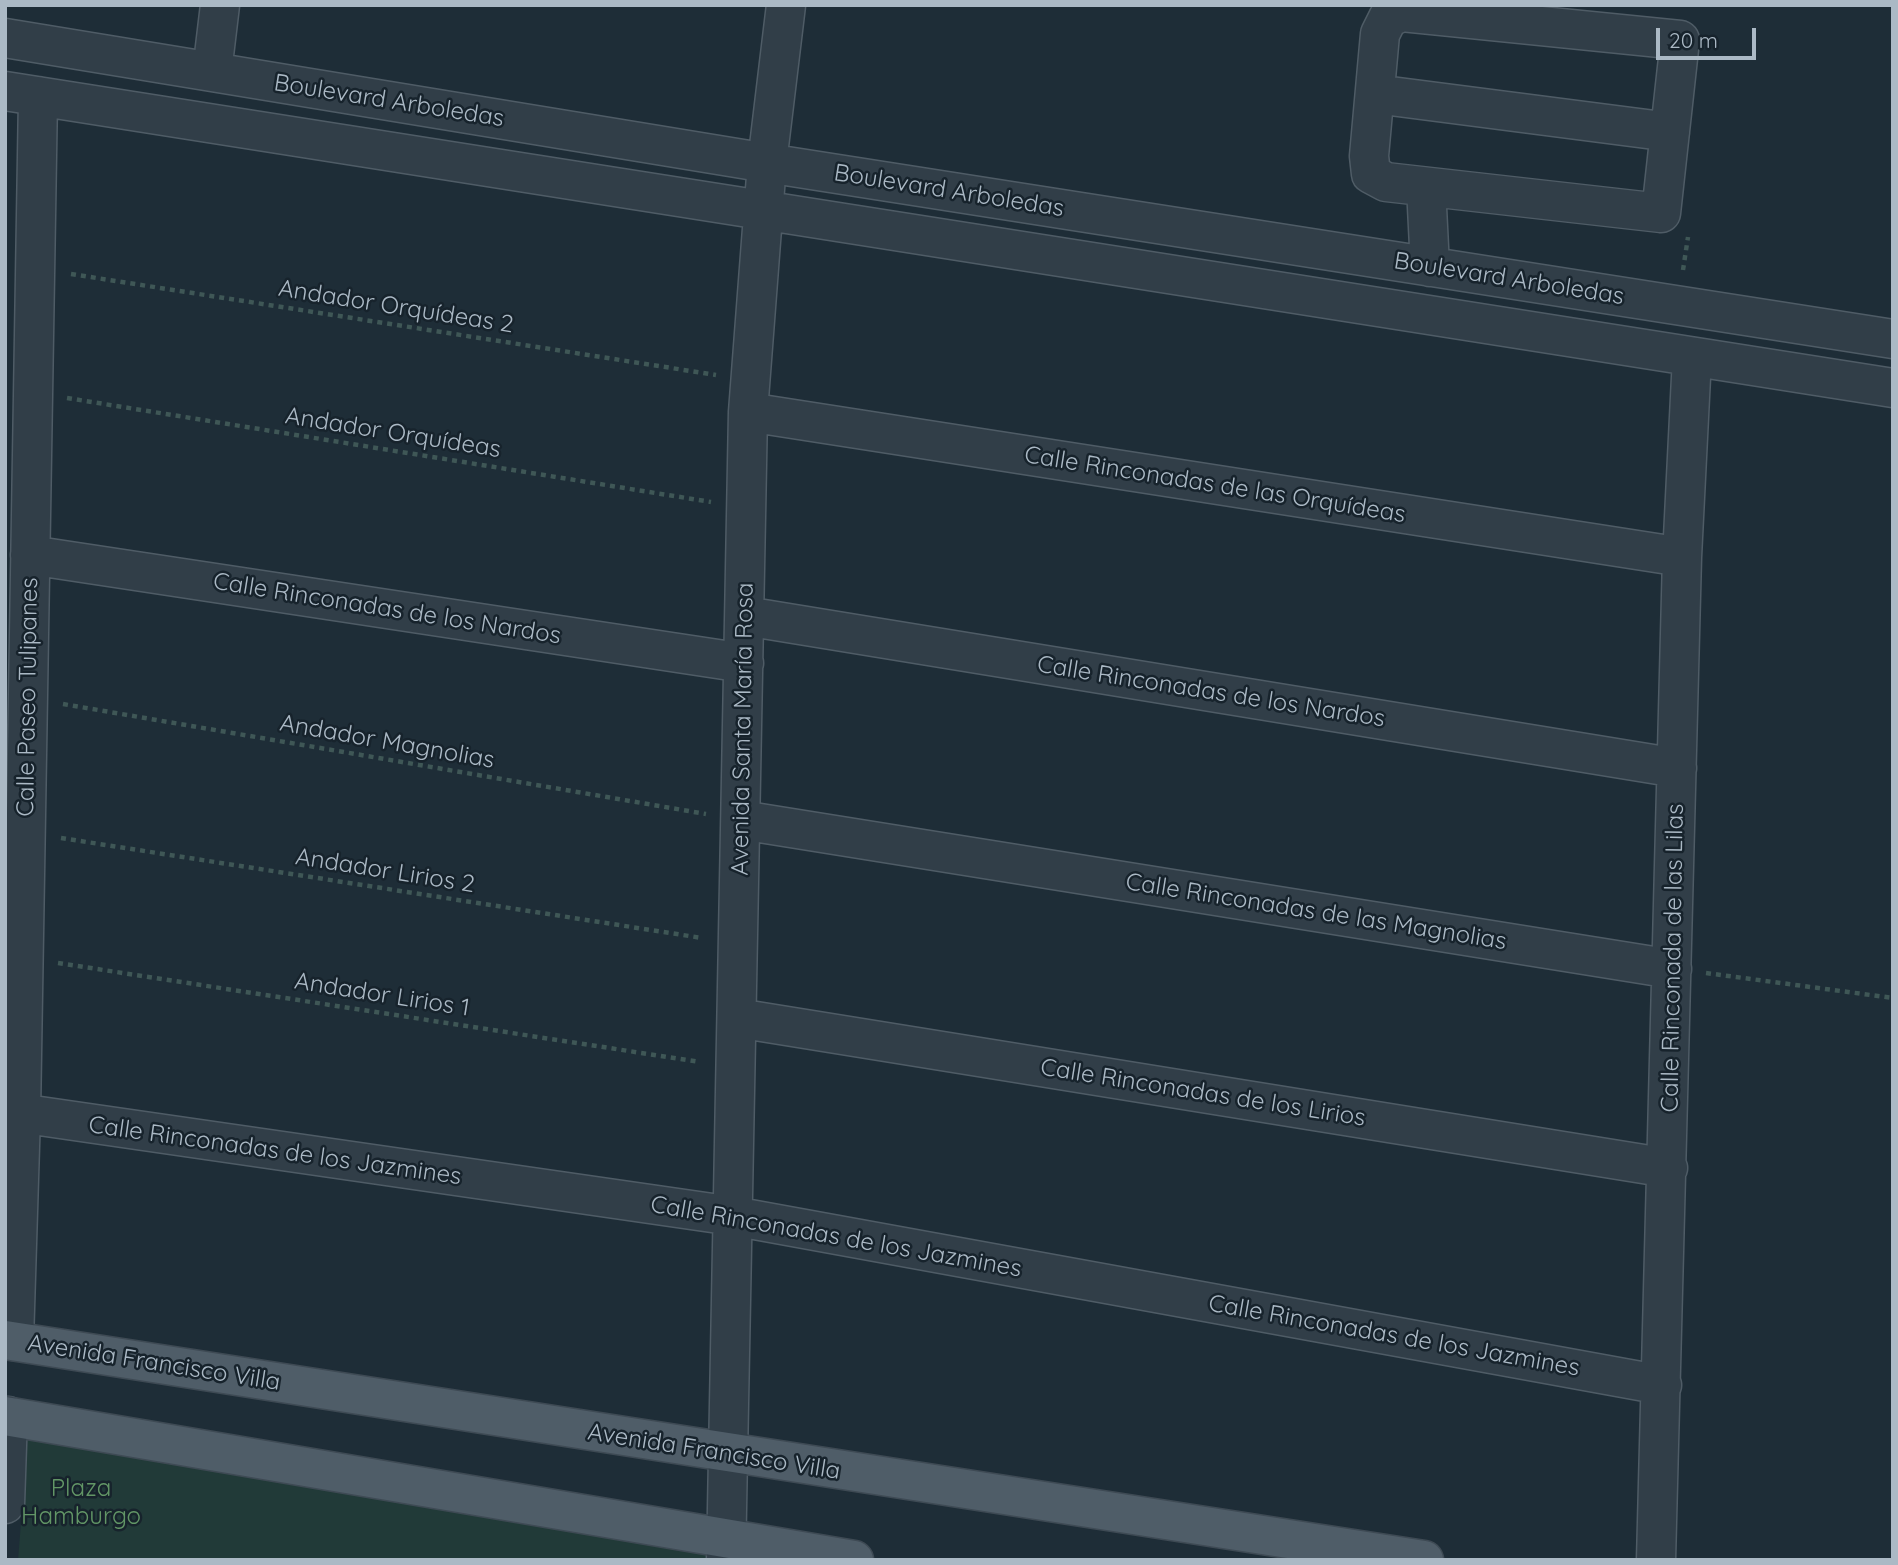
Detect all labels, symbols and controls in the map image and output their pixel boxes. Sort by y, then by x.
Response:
scale bar [1660,14,1760,58]
text: 20 m [1669,27,1718,53]
street label: Boulevard Arboledas [272,69,506,133]
street label: Boulevard Arboledas [832,159,1066,223]
street label: Boulevard Arboledas [1392,247,1626,311]
street label: Andador Orquídeas 2 [276,274,516,340]
street label: Andador Orquídeas [283,402,503,464]
street label: Calle Rinconadas de las Orquídeas [1022,441,1408,529]
street label: Calle Rinconadas de los Nardos [211,567,563,651]
street label: Calle Paseo Tulipanes [12,577,44,817]
street label: Avenida Santa María Rosa [726,582,760,876]
street label: Calle Rinconadas de los Nardos [1035,650,1387,734]
street label: Andador Magnolias [277,709,497,775]
street label: Calle Rinconada de las Lilas [1656,803,1690,1113]
street label: Andador Lirios 2 [293,843,477,899]
street label: Calle Rinconadas de las Magnolias [1124,868,1508,956]
street label: Andador Lirios 1 [292,967,472,1023]
street label: Calle Rinconadas de los Lirios [1038,1053,1368,1133]
street label: Calle Rinconadas de los Jazmines [87,1111,463,1191]
street label: Calle Rinconadas de los Jazmines [648,1190,1024,1284]
street label: Calle Rinconadas de los Jazmines [1206,1289,1582,1383]
street label: Avenida Francisco Villa [26,1329,282,1397]
street label: Avenida Francisco Villa [586,1418,842,1486]
park label: Plaza Hamburgo [21,1475,141,1531]

